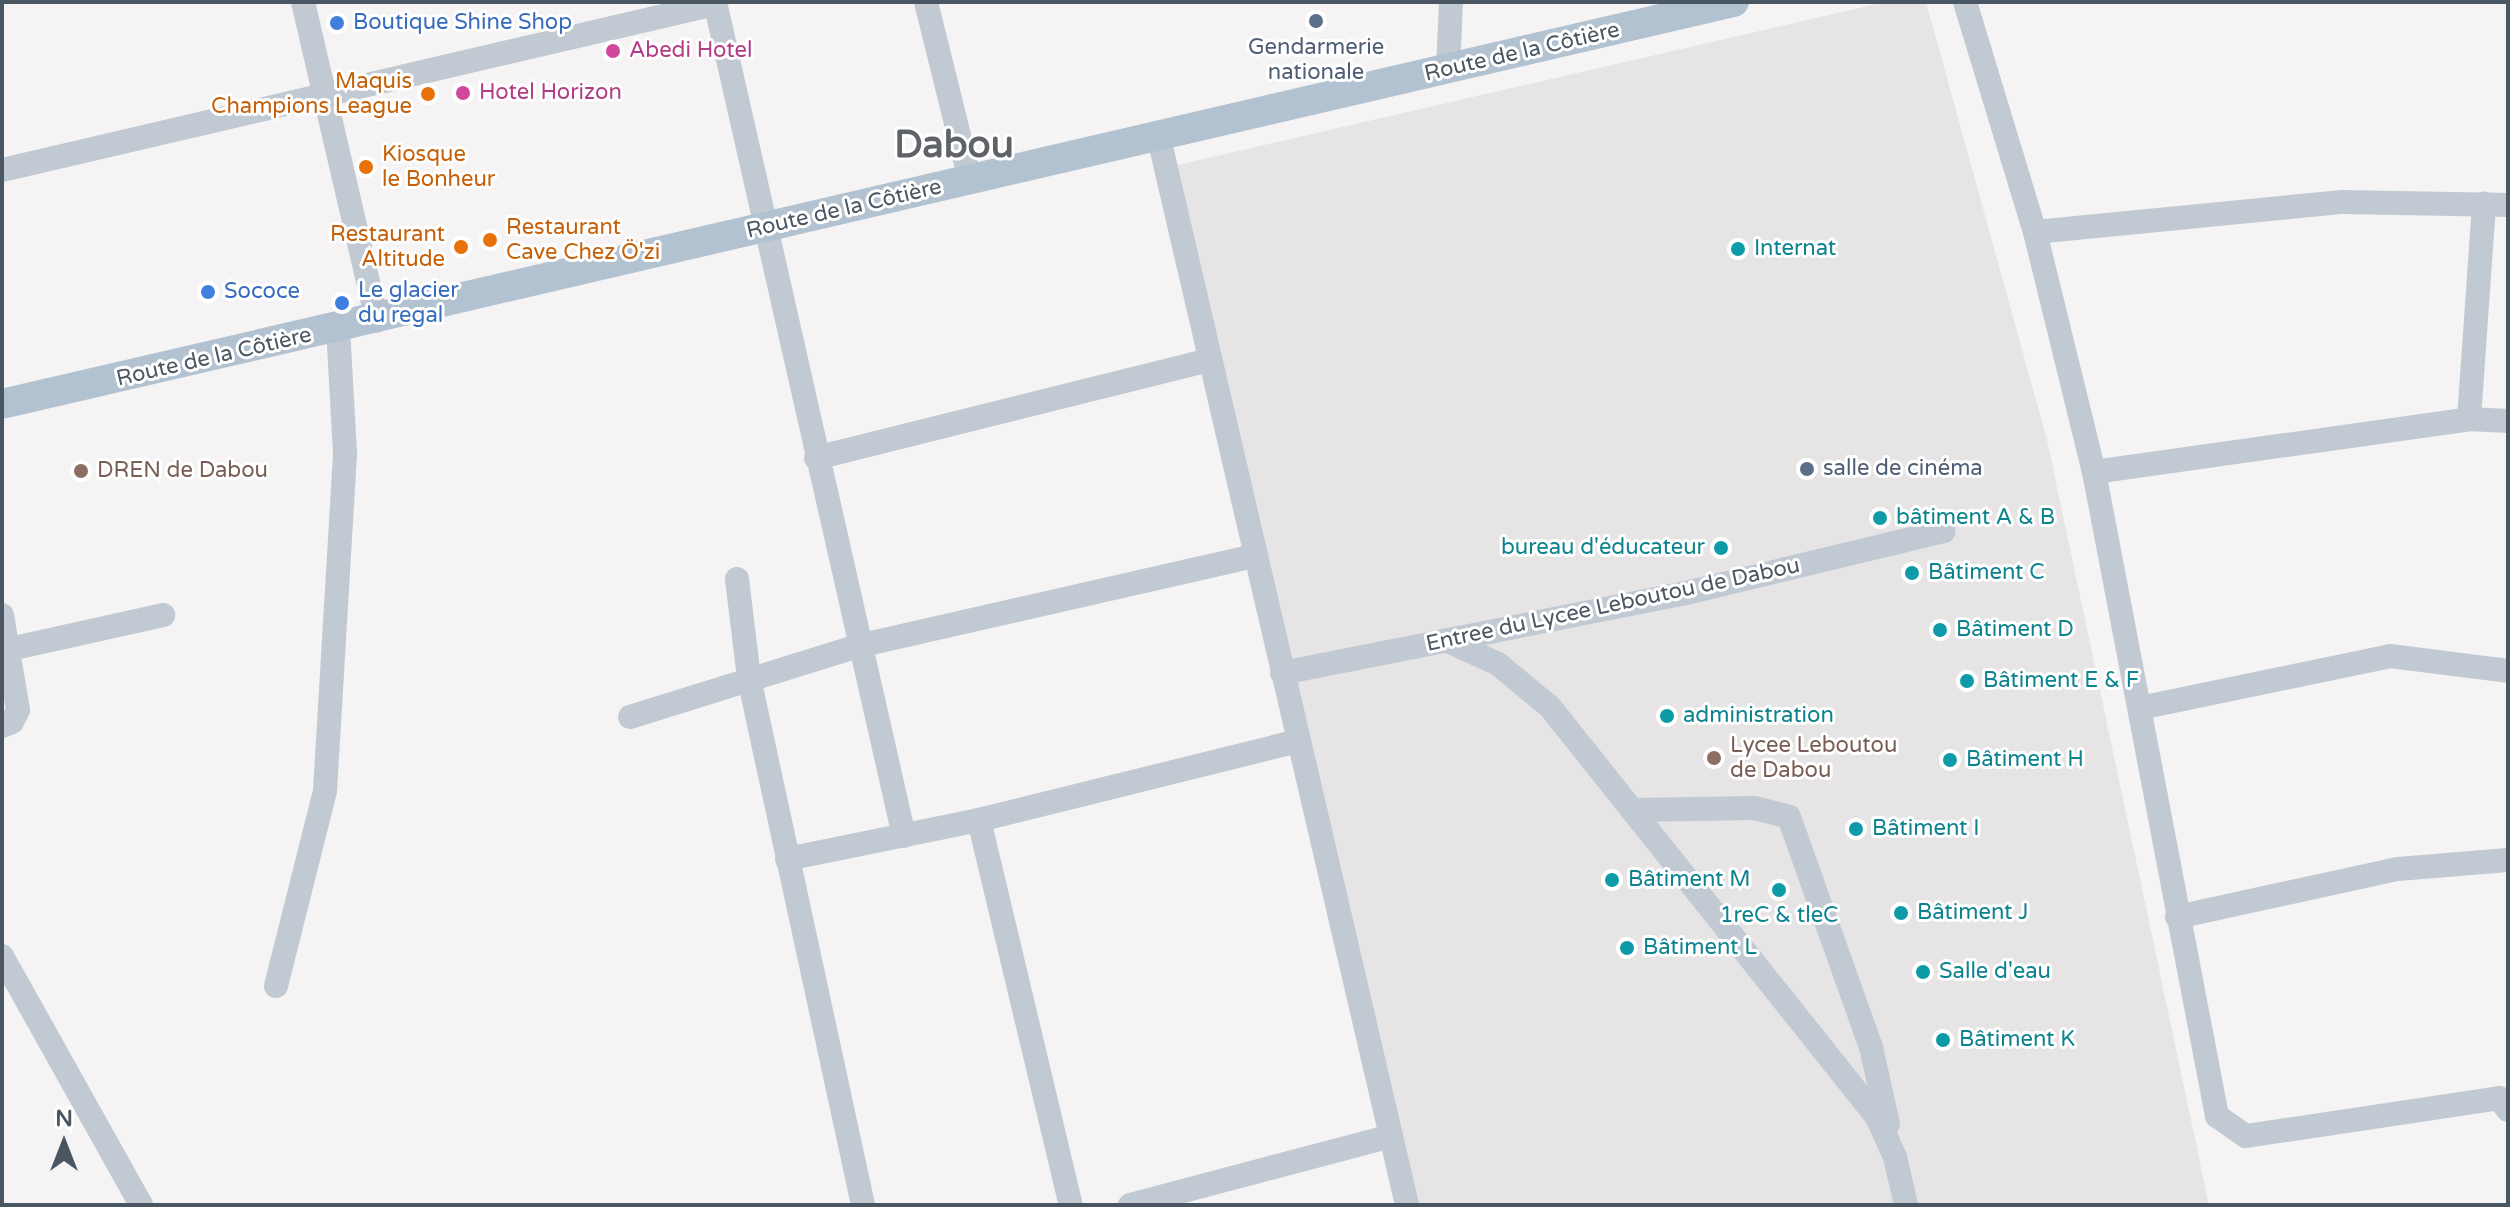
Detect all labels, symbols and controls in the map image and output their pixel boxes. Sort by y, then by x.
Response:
place label: Boutique Shine Shop [353,10,572,36]
marker: Gendarmerie nationale [1307,12,1325,30]
marker: Boutique Shine Shop [328,14,346,32]
street label: Route de la Côtière [1422,17,1622,87]
place label: Gendarmerie nationale [1248,34,1384,86]
place label: Abedi Hotel [629,38,752,64]
marker: Abedi Hotel [604,42,622,60]
place label: Maquis Champions League [211,68,412,120]
place label: Hotel Horizon [479,80,622,106]
marker: Hotel Horizon [454,84,472,102]
marker: Maquis Champions League [419,85,437,103]
district label: Dabou [894,123,1014,169]
place label: Kiosque le Bonheur [382,141,495,192]
marker: Kiosque le Bonheur [357,158,375,176]
street label: Route de la Côtière [744,174,944,244]
place label: Restaurant Cave Chez Ö'zi [506,214,660,266]
place label: Restaurant Altitude [330,221,445,272]
marker: Restaurant Cave Chez Ö'zi [481,231,499,249]
place label: Internat [1754,236,1836,262]
marker: Restaurant Altitude [452,238,470,256]
marker: Internat [1729,240,1747,258]
place label: Le glacier du regal [358,277,459,328]
place label: Sococe [224,279,300,305]
marker: Sococe [199,283,217,301]
marker: Le glacier du regal [333,294,351,312]
street label: Route de la Côtière [114,322,314,392]
place label: salle de cinéma [1823,456,1983,482]
place label: DREN de Dabou [97,458,268,484]
marker: salle de cinéma [1798,460,1816,478]
marker: DREN de Dabou [72,462,90,480]
place label: bâtiment A & B [1896,505,2055,531]
marker: bâtiment A & B [1871,509,1889,527]
place label: bureau d'éducateur [1501,535,1705,561]
marker: bureau d'éducateur [1712,539,1730,557]
street label: Entree du Lycee Leboutou de Dabou [1424,552,1802,658]
place label: Bâtiment C [1928,560,2044,586]
marker: Bâtiment C [1903,564,1921,582]
place label: Bâtiment D [1956,617,2074,643]
marker: Bâtiment D [1931,621,1949,639]
place label: Bâtiment E & F [1983,668,2139,694]
marker: Bâtiment E & F [1958,672,1976,690]
place label: administration [1683,703,1834,729]
marker: administration [1658,707,1676,725]
place label: Lycee Leboutou de Dabou [1730,732,1897,784]
place label: Bâtiment H [1966,747,2084,773]
marker: Lycee Leboutou de Dabou [1705,749,1723,767]
marker: Bâtiment H [1941,751,1959,769]
place label: Bâtiment I [1872,816,1979,842]
marker: Bâtiment I [1847,820,1865,838]
place label: Bâtiment M [1628,867,1750,893]
marker: Bâtiment M [1603,871,1621,889]
marker: 1reC & tleC [1770,881,1788,899]
place label: Bâtiment J [1917,900,2028,926]
place label: 1reC & tleC [1720,903,1838,929]
marker: Bâtiment J [1892,904,1910,922]
place label: Bâtiment L [1643,935,1757,961]
marker: Bâtiment L [1618,939,1636,957]
place label: Salle d'eau [1939,959,2051,985]
marker: Salle d'eau [1914,963,1932,981]
place label: Bâtiment K [1959,1027,2075,1053]
marker: Bâtiment K [1934,1031,1952,1049]
north arrow [24,1103,104,1183]
text: N [55,1106,73,1132]

